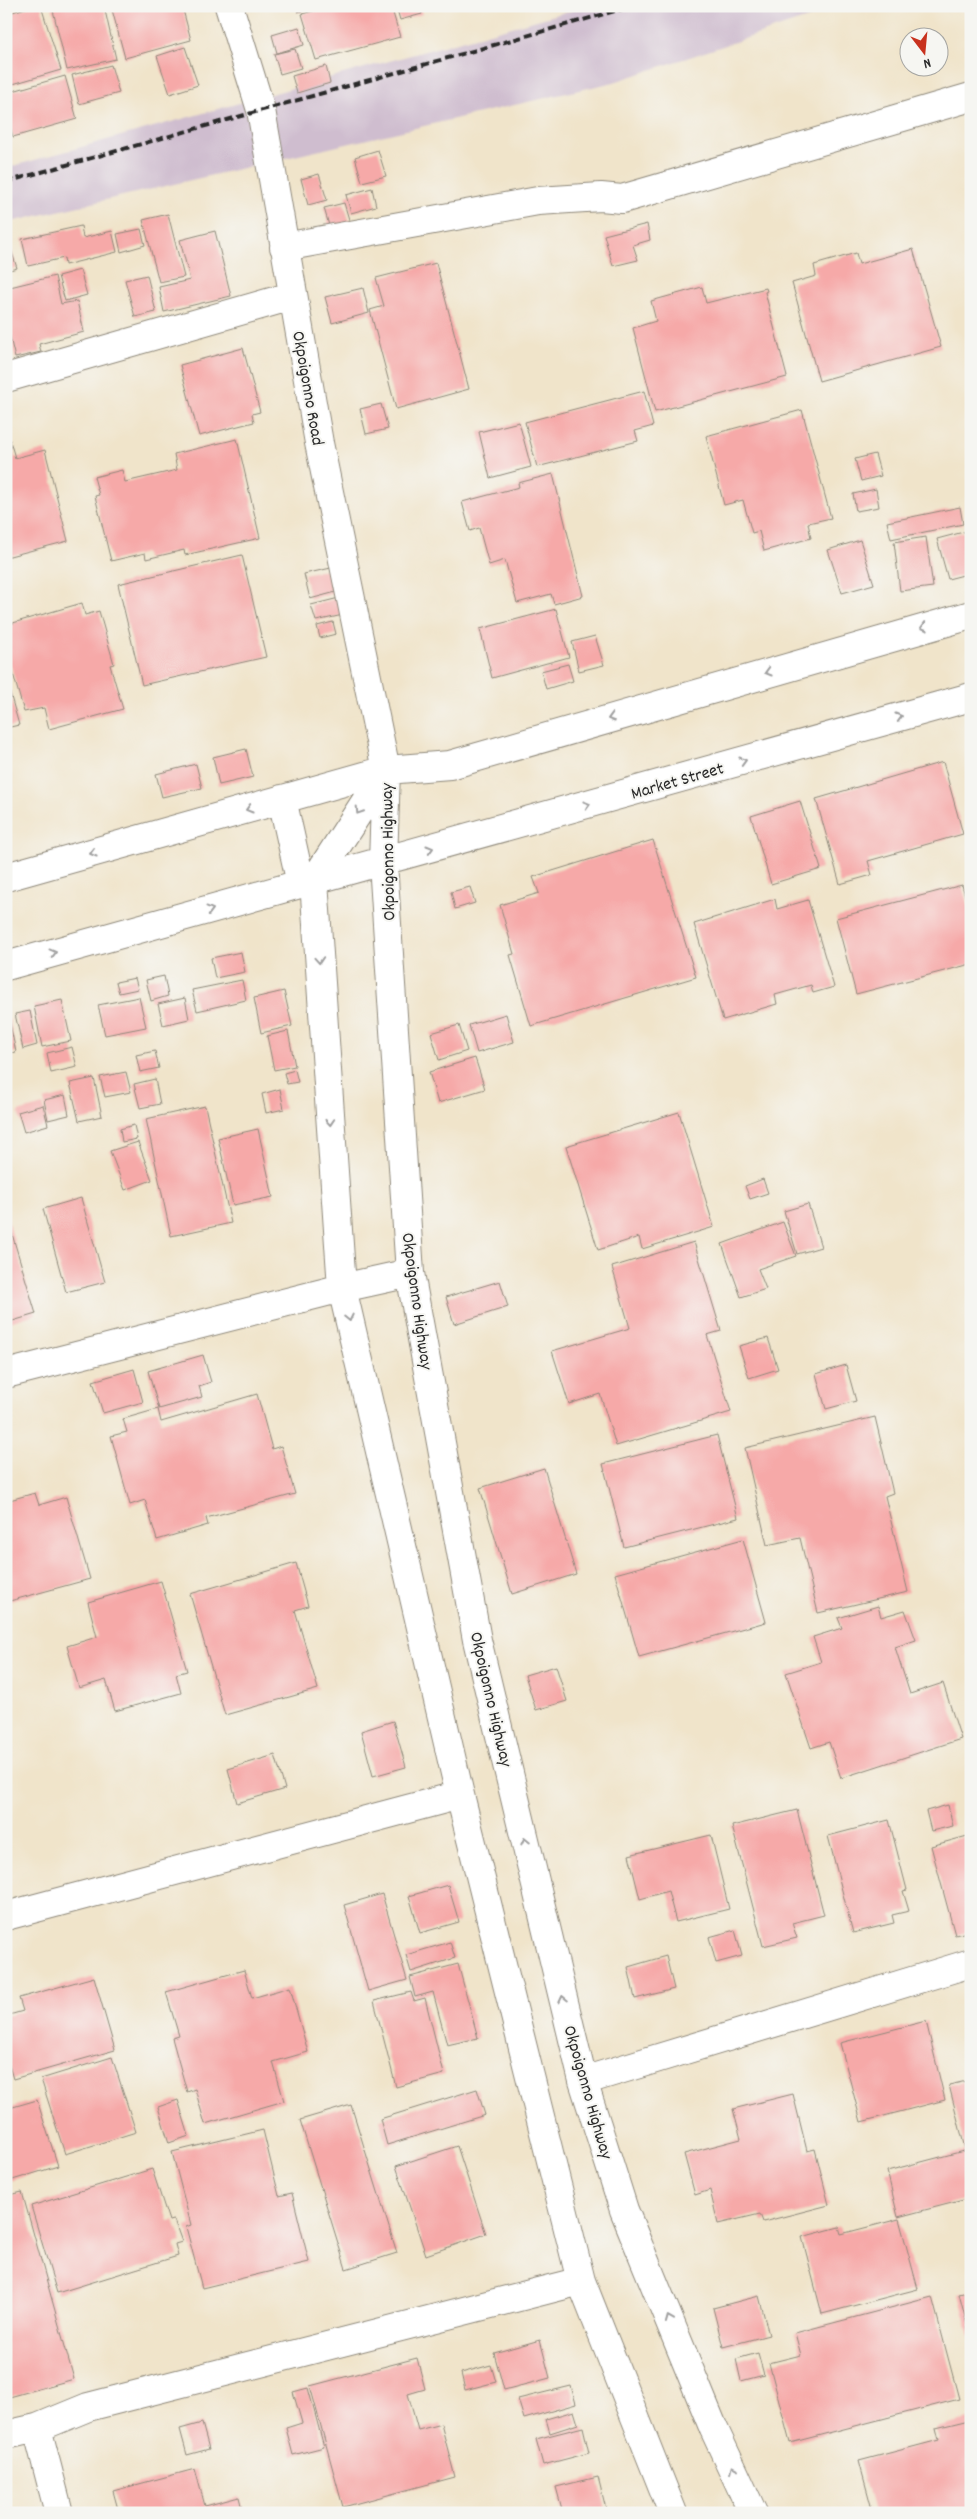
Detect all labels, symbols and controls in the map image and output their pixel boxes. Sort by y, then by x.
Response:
north arrow [900,28,950,78]
text: N [921,52,933,73]
street label: Okpoigonno Road [284,329,329,448]
one-way arrow [920,622,928,632]
one-way arrow [764,667,772,677]
one-way arrow [608,712,616,722]
one-way arrow [895,713,903,723]
street label: Market Street [628,757,727,808]
one-way arrow [738,757,747,767]
street label: Okpoigonno Highway [376,782,403,921]
one-way arrow [582,801,590,811]
one-way arrow [245,803,254,813]
one-way arrow [356,805,365,815]
one-way arrow [426,845,434,855]
one-way arrow [89,847,97,857]
one-way arrow [205,905,214,916]
one-way arrow [49,949,57,959]
one-way arrow [314,956,325,964]
one-way arrow [325,1118,336,1126]
street label: Okpoigonno Highway [394,1231,438,1372]
one-way arrow [343,1314,354,1323]
street label: Okpoigonno Highway [462,1630,517,1770]
one-way arrow [520,1837,531,1846]
one-way arrow [558,1995,569,2004]
street label: Okpoigonno Highway [556,2023,618,2163]
one-way arrow [665,2315,675,2324]
one-way arrow [729,2465,739,2474]

